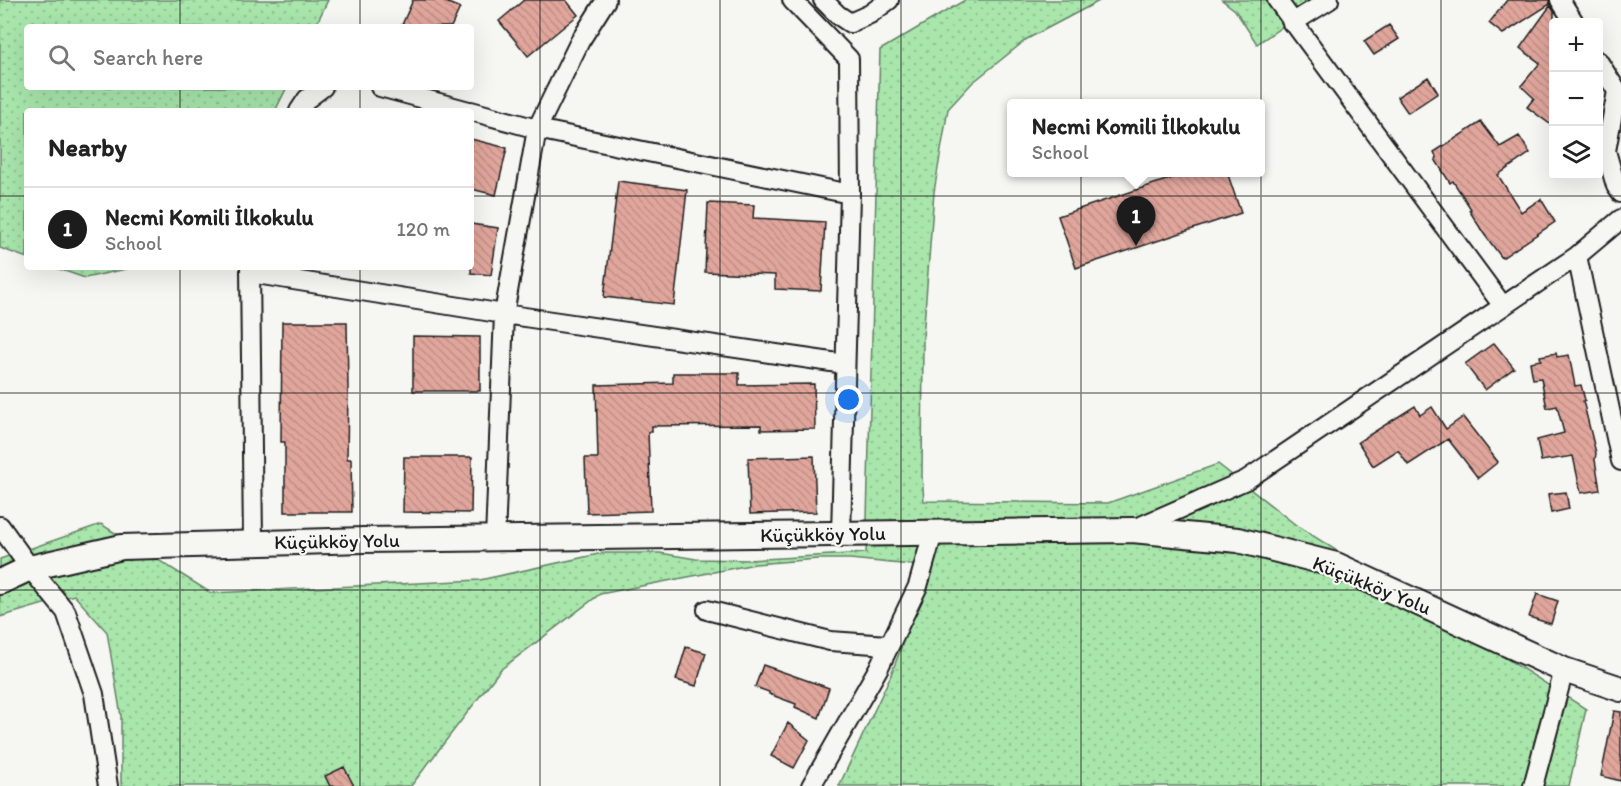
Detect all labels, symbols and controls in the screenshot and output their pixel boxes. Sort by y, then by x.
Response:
map controls [1549,18,1603,180]
button: + [1549,18,1603,72]
search box [24,24,474,90]
icon: search [45,41,78,74]
text: Search here [93,44,203,71]
button: − [1549,72,1603,126]
popup [1007,99,1265,177]
text: Necmi Komili İlkokulu [1032,113,1240,140]
button: layers [1549,126,1603,180]
text: Nearby [48,131,127,163]
text: School [1032,140,1089,164]
pin: 1 [1116,196,1156,246]
text: Necmi Komili İlkokulu [105,204,314,231]
text: 1 [63,217,72,241]
text: 120 m [397,217,450,241]
text: School [105,231,162,255]
your location [834,385,863,414]
street label: Küçükköy Yolu [760,521,886,547]
street label: Küçükköy Yolu [274,528,400,554]
street label: Küçükköy Yolu [1309,550,1435,620]

